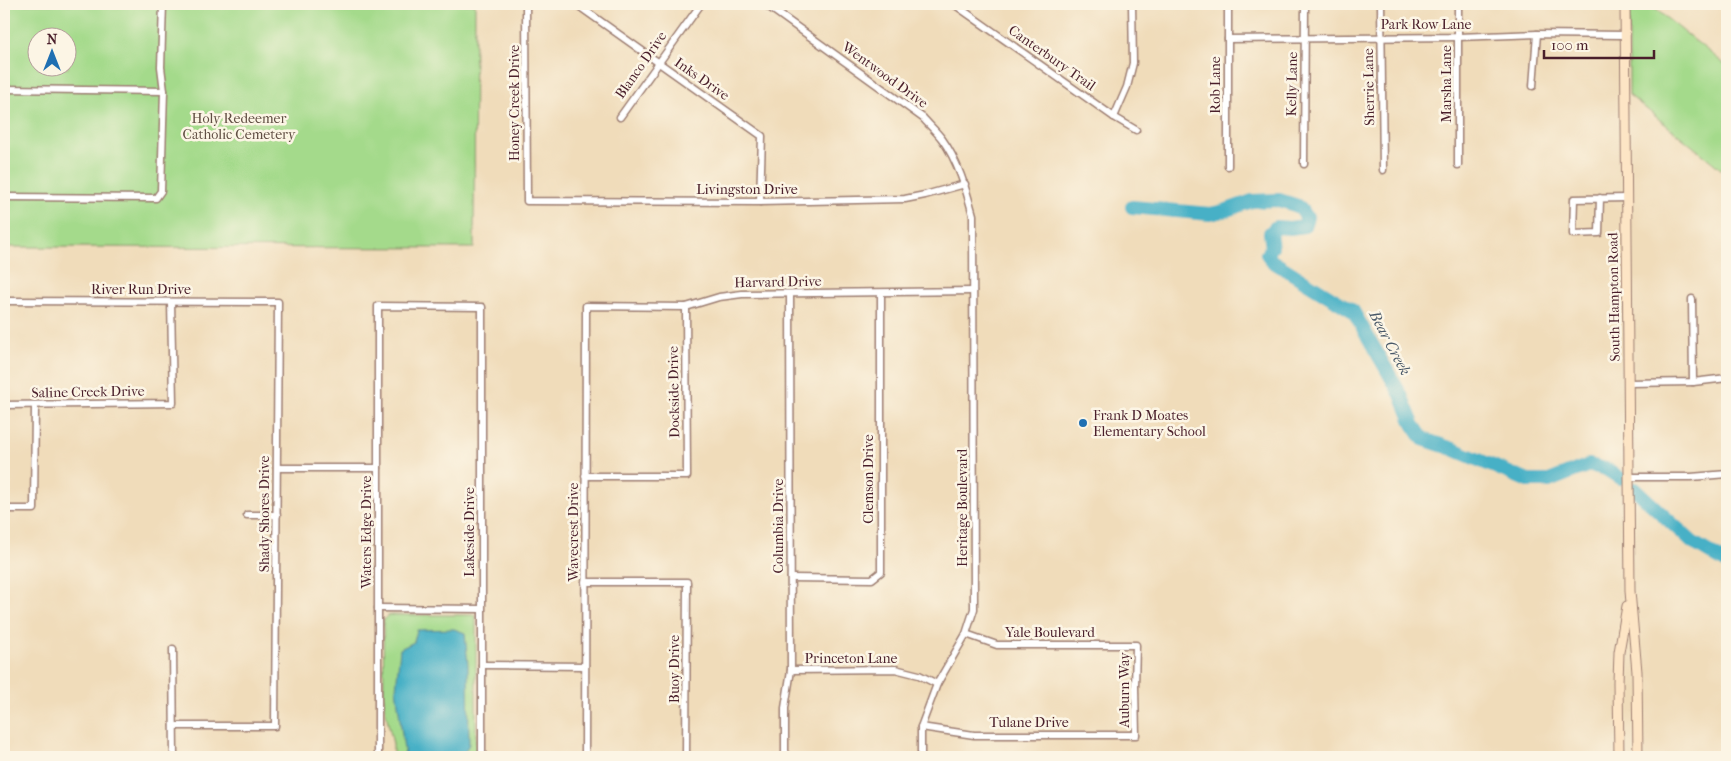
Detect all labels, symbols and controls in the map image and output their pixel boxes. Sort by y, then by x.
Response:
street label: Park Row Lane [1381,16,1472,33]
street label: Canterbury Trail [1005,22,1099,94]
north arrow [28,28,78,78]
street label: Blanco Drive [612,28,670,102]
scale bar [1544,28,1654,60]
text: N [47,31,58,48]
text: 100 m [1551,36,1589,54]
street label: Wentwood Drive [838,38,931,112]
street label: Honey Creek Drive [506,45,523,161]
street label: Marsha Lane [1438,45,1455,123]
street label: Sherrie Lane [1360,48,1378,126]
street label: Kelly Lane [1283,51,1301,116]
street label: Inks Drive [671,54,733,104]
street label: Rob Lane [1207,56,1224,114]
park label: Holy Redeemer Catholic Cemetery [183,110,296,143]
street label: Livingston Drive [696,181,798,198]
street label: South Hampton Road [1604,232,1624,362]
street label: Harvard Drive [734,273,822,291]
street label: River Run Drive [91,281,191,298]
water label: Bear Creek [1365,307,1415,379]
street label: Dockside Drive [665,346,683,438]
street label: Saline Creek Drive [31,383,145,401]
place label: Frank D Moates Elementary School [1093,407,1206,440]
marker: Frank D Moates Elementary School [1077,417,1089,429]
street label: Clemson Drive [860,434,877,524]
street label: Heritage Boulevard [954,449,971,567]
street label: Shady Shores Drive [256,456,273,572]
street label: Waters Edge Drive [358,475,375,590]
street label: Columbia Drive [770,479,787,573]
street label: Wavecrest Drive [565,482,582,583]
street label: Lakeside Drive [461,487,478,577]
street label: Yale Boulevard [1004,624,1095,641]
street label: Buoy Drive [666,635,683,703]
street label: Princeton Lane [805,650,897,667]
street label: Auburn Way [1116,652,1133,729]
street label: Tulane Drive [989,714,1069,731]

